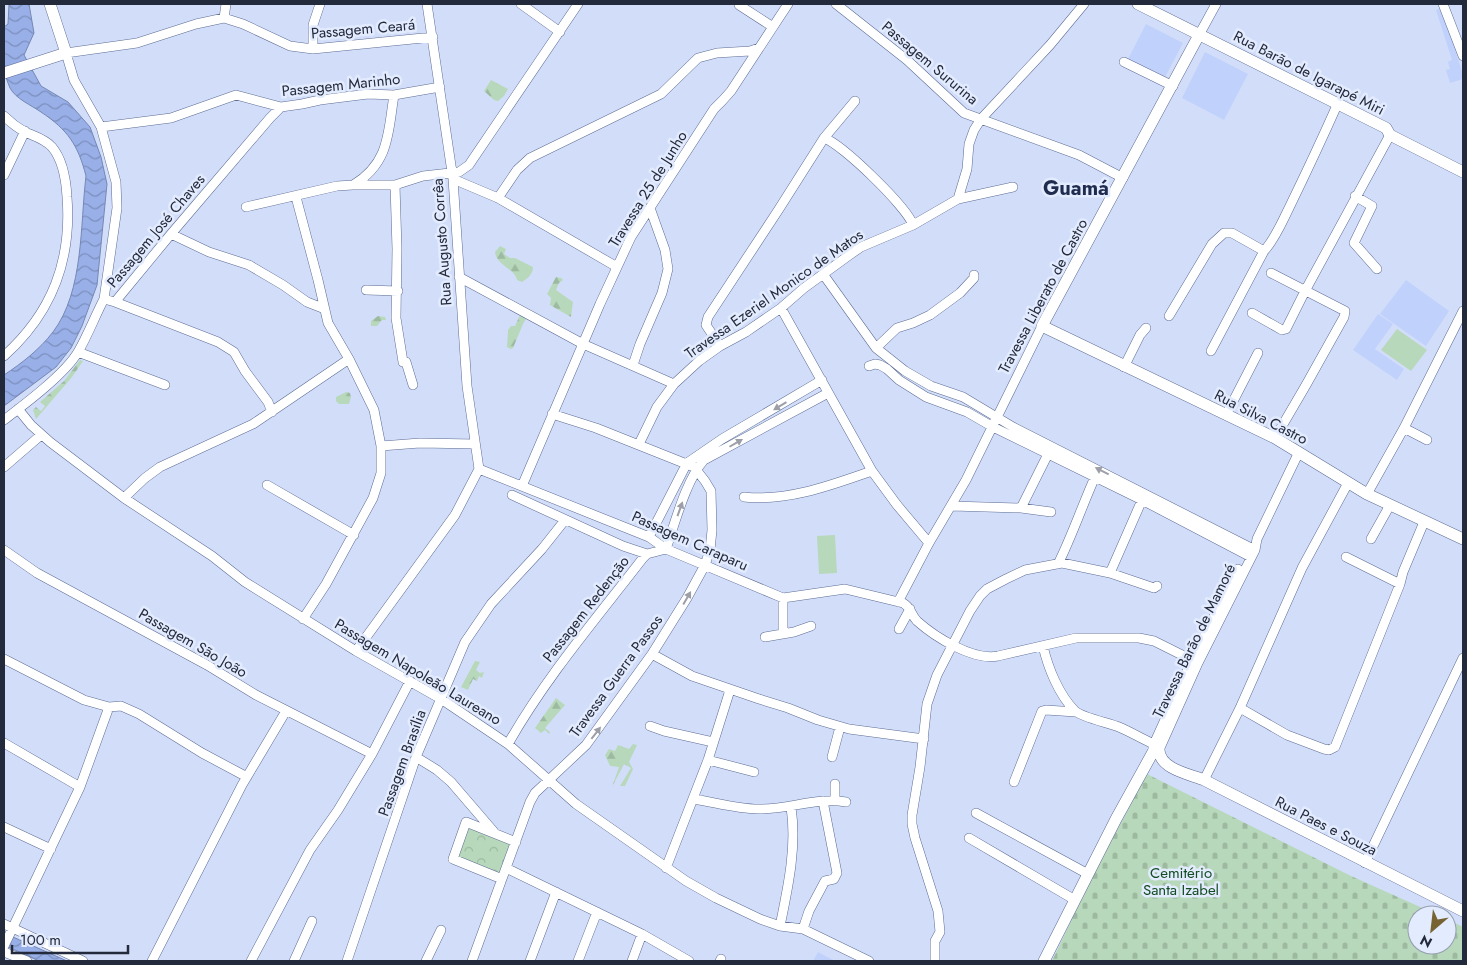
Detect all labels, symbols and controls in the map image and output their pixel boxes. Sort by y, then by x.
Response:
street label: Passagem Ceará [310,13,416,45]
street label: Passagem Sururina [877,16,983,110]
street label: Rua Barão de Igarapé Miri [1230,25,1388,121]
street label: Passagem Marinho [281,68,401,102]
street label: Travessa 25 de Junho [603,126,693,252]
street label: Passagem José Chaves [102,169,210,293]
district label: Guamá [1043,174,1109,203]
street label: Rua Augusto Corrêa [427,178,457,306]
street label: Travessa Liberato de Castro [993,215,1093,377]
street label: Travessa Ezeriel Monico de Matos [680,224,868,364]
street label: Rua Silva Castro [1211,384,1311,450]
one-way arrow [773,401,786,410]
one-way arrow [730,438,743,447]
one-way arrow [1095,467,1110,475]
one-way arrow [677,501,684,516]
street label: Passagem Caraparu [628,505,752,577]
street label: Passagem Redenção [537,551,635,667]
street label: Travessa Barão de Mamoré [1147,560,1241,722]
one-way arrow [683,591,691,606]
street label: Passagem São João [135,603,251,683]
street label: Travessa Guerra Passos [564,610,668,742]
street label: Passagem Napoleão Laureano [330,613,506,731]
street label: Passagem Brasília [373,707,431,819]
one-way arrow [590,726,601,739]
street label: Rua Paes e Souza [1271,791,1381,861]
park label: Cemitério Santa Izabel [1143,862,1219,901]
north arrow [1407,905,1457,955]
scale bar [12,922,129,954]
text: 100 m [20,929,61,951]
text: N [1416,930,1436,953]

